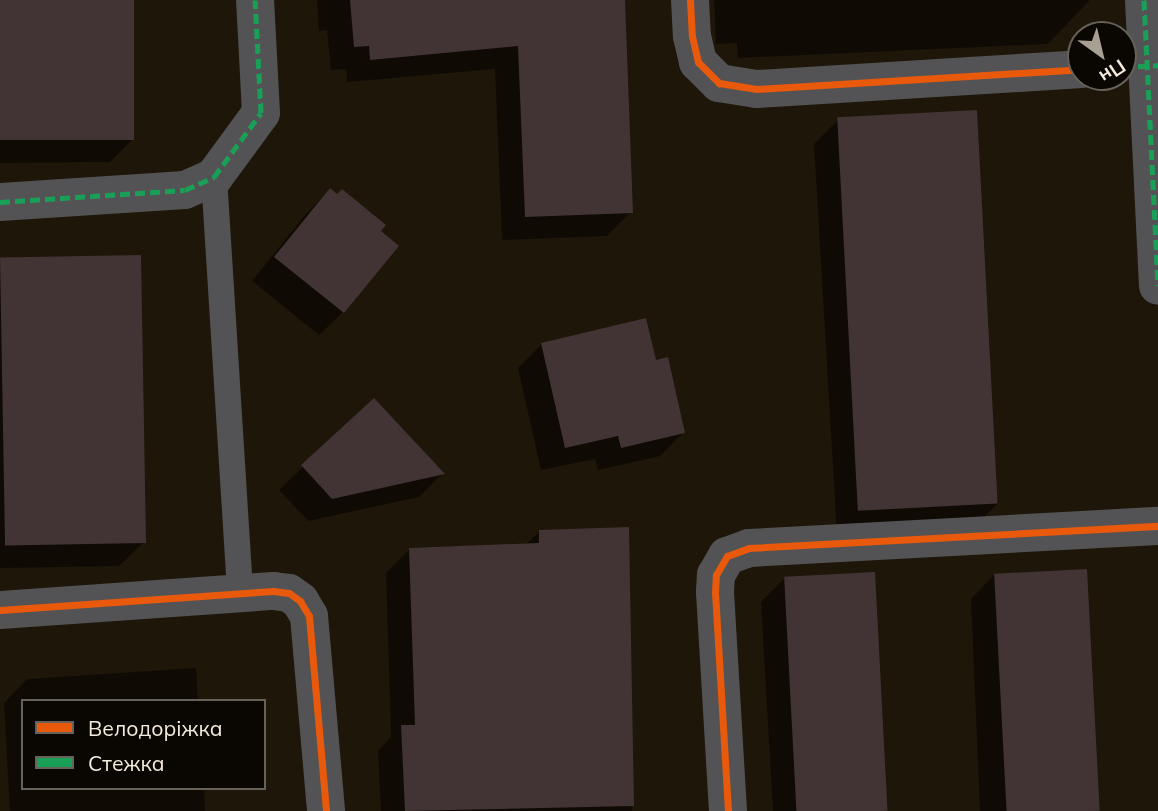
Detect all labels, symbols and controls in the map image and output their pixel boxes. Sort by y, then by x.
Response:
north arrow [1067,21,1137,91]
text: Пн [1095,54,1130,89]
legend [21,699,266,790]
text: Велодоріжка [88,715,223,741]
text: Стежка [88,750,165,776]

